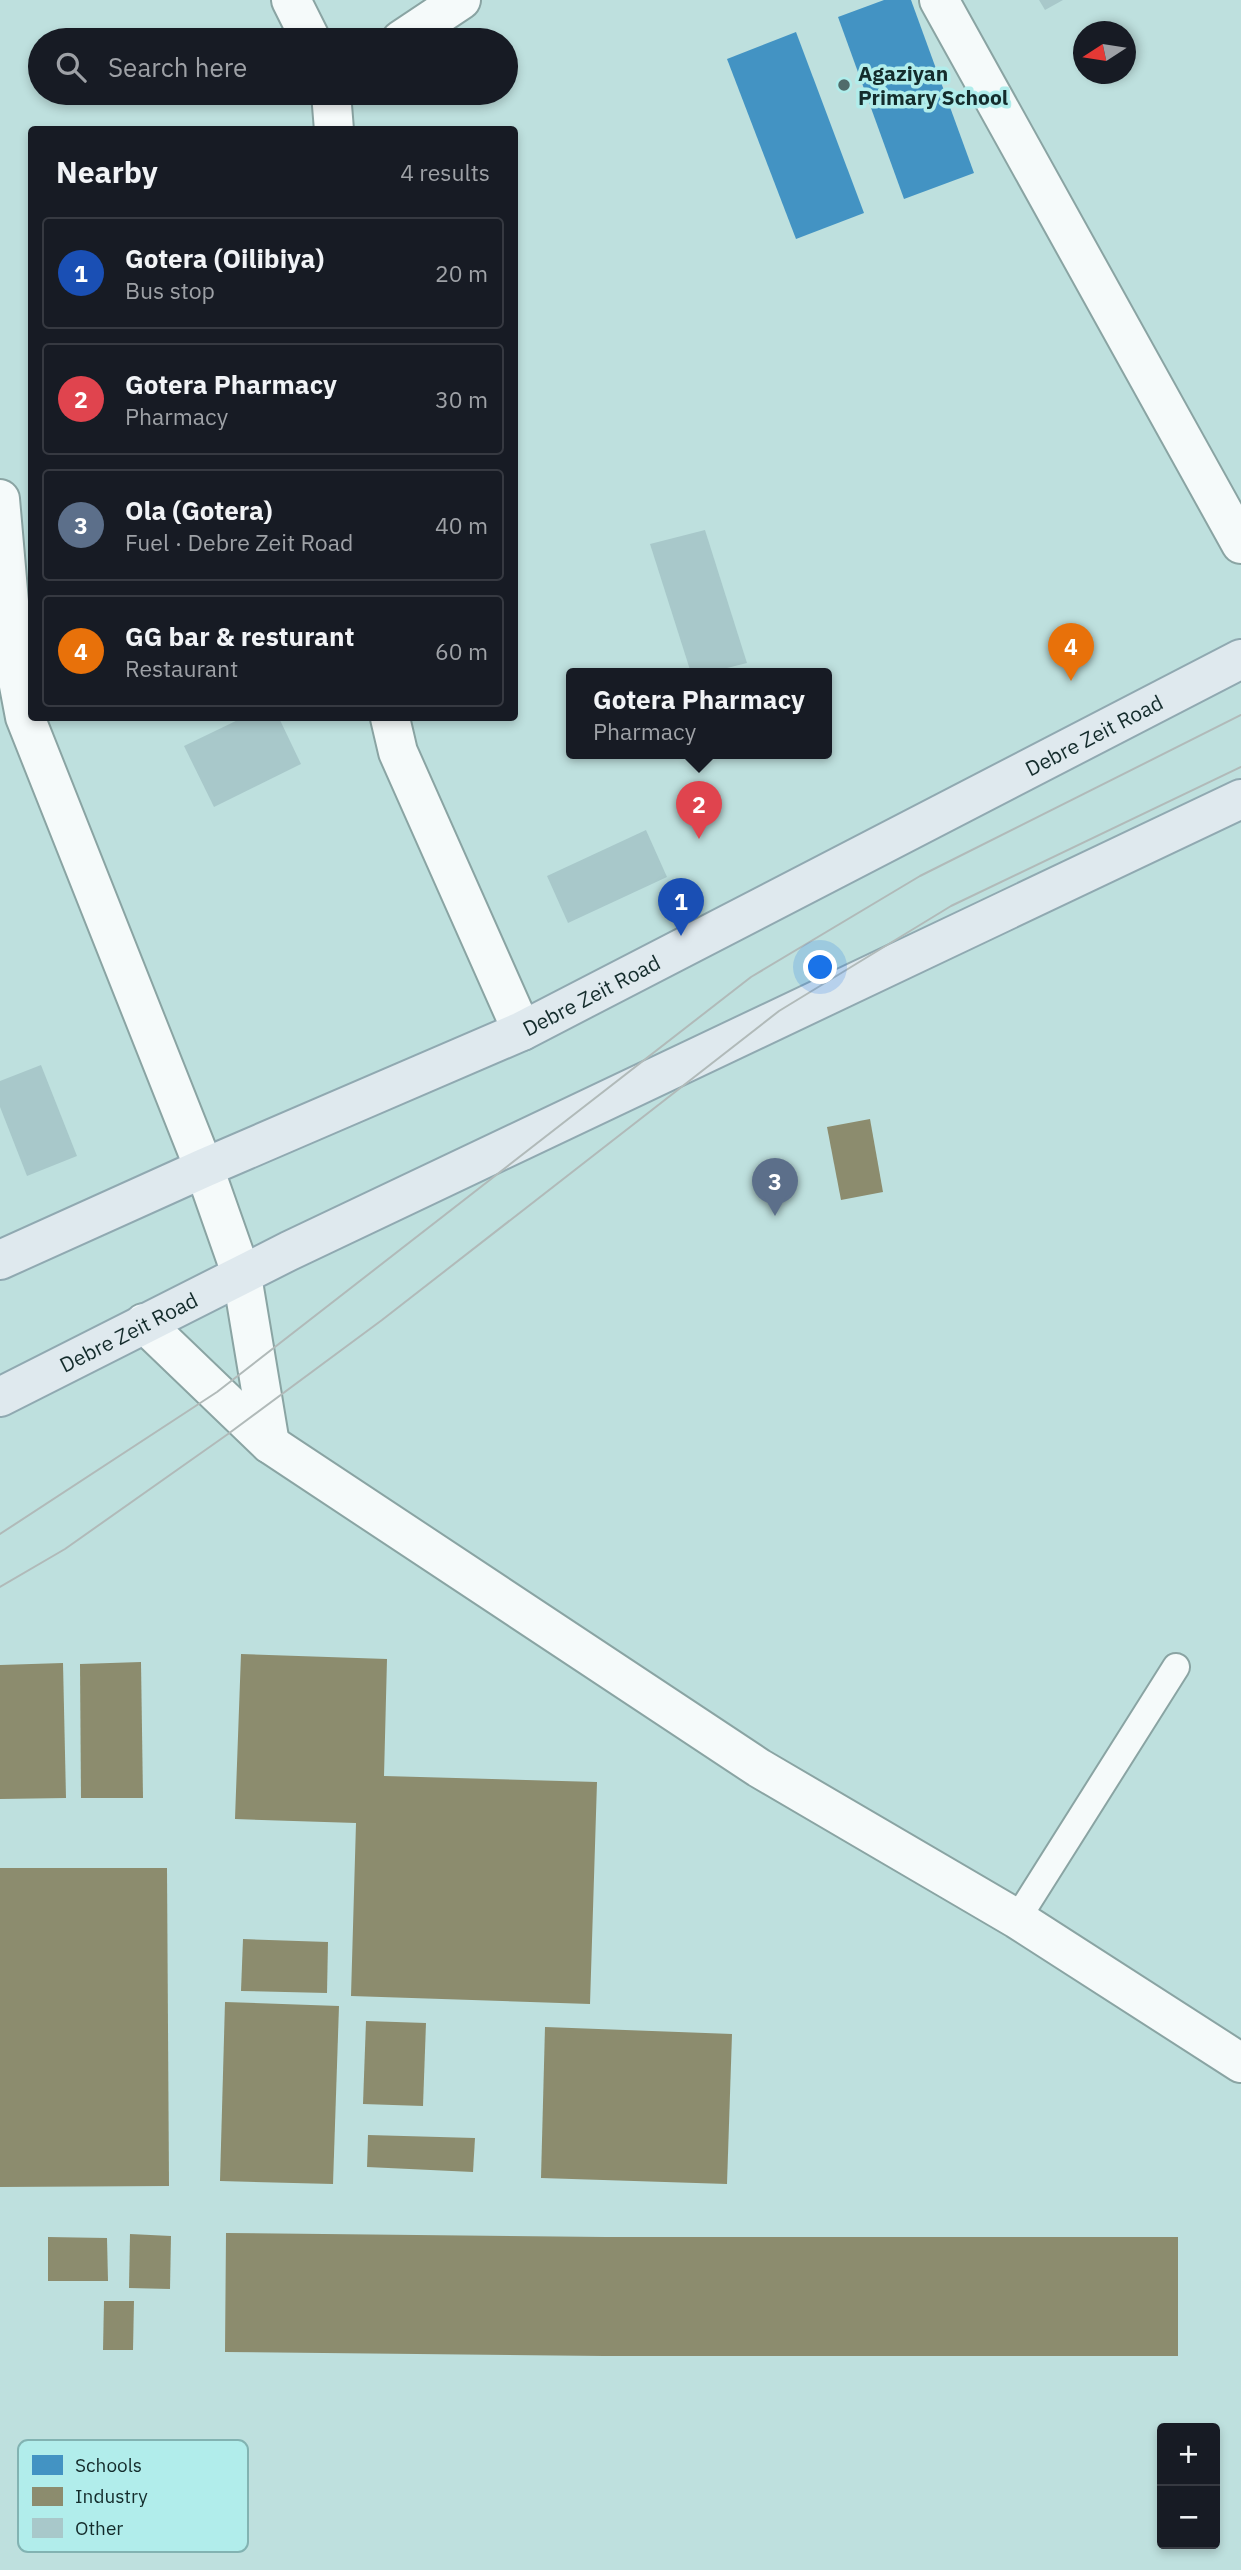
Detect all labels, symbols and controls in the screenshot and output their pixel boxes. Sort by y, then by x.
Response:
north arrow [1073,21,1136,84]
search box [28,28,518,105]
icon: search [52,48,90,86]
text: Search here [108,50,247,84]
place label: Agaziyan Primary School [858,59,1008,111]
marker: Agaziyan Primary School [836,77,852,93]
text: Nearby [56,152,158,191]
text: 4 results [400,157,490,187]
text: Gotera (Oilibiya) [125,241,324,275]
text: 1 [74,258,88,288]
text: 20 m [435,258,488,288]
text: Bus stop [125,275,215,305]
text: Gotera Pharmacy [125,367,337,401]
text: 2 [74,384,88,414]
text: 30 m [435,384,488,414]
text: Pharmacy [125,401,228,431]
text: Ola (Gotera) [125,493,273,527]
text: 3 [74,510,88,540]
text: 40 m [435,510,488,540]
text: Fuel · Debre Zeit Road [125,527,353,557]
text: GG bar & resturant [125,619,354,653]
pin: 4 [1048,623,1094,681]
text: 4 [74,636,88,666]
text: 60 m [435,636,488,666]
text: Restaurant [125,653,238,683]
popup [566,668,832,759]
text: Gotera Pharmacy [593,682,805,716]
street label: Debre Zeit Road [1020,688,1168,782]
text: Pharmacy [593,716,696,746]
pin: 2 [676,781,722,839]
pin: 1 [658,878,704,936]
street label: Debre Zeit Road [518,948,665,1042]
your location [803,950,837,984]
pin: 3 [752,1158,798,1216]
street label: Debre Zeit Road [55,1285,202,1379]
map controls [1157,2423,1220,2549]
button: + [1157,2423,1220,2486]
legend [18,2440,248,2552]
text: Schools [75,2453,142,2477]
text: Industry [75,2484,148,2508]
button: − [1157,2486,1220,2549]
text: Other [75,2516,123,2540]

